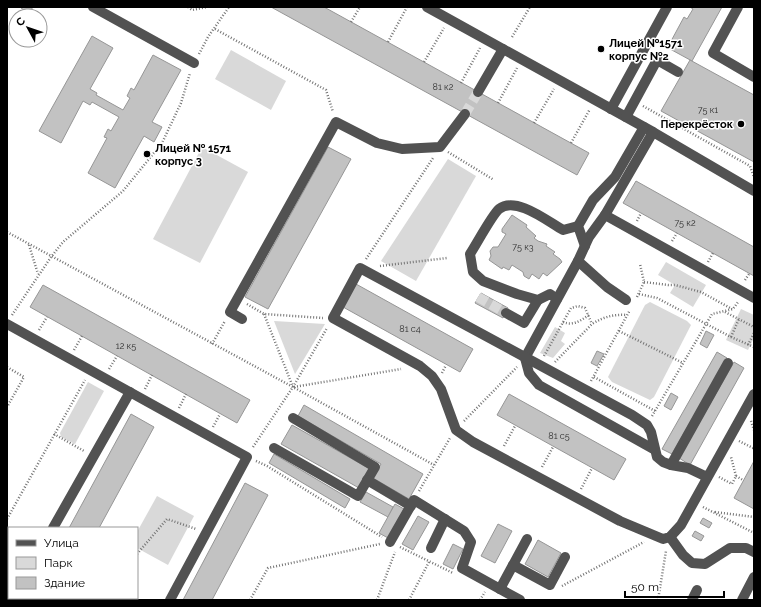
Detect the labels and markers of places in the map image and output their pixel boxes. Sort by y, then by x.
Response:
place label: Лицей №1571 корпус №2 [609,37,683,63]
marker: Лицей №1571 корпус №2 [596,44,606,54]
place label: Перекрёсток [660,118,734,131]
marker: Перекрёсток [736,119,746,129]
place label: Лицей № 1571 корпус 3 [155,142,232,168]
marker: Лицей № 1571 корпус 3 [142,149,152,159]

